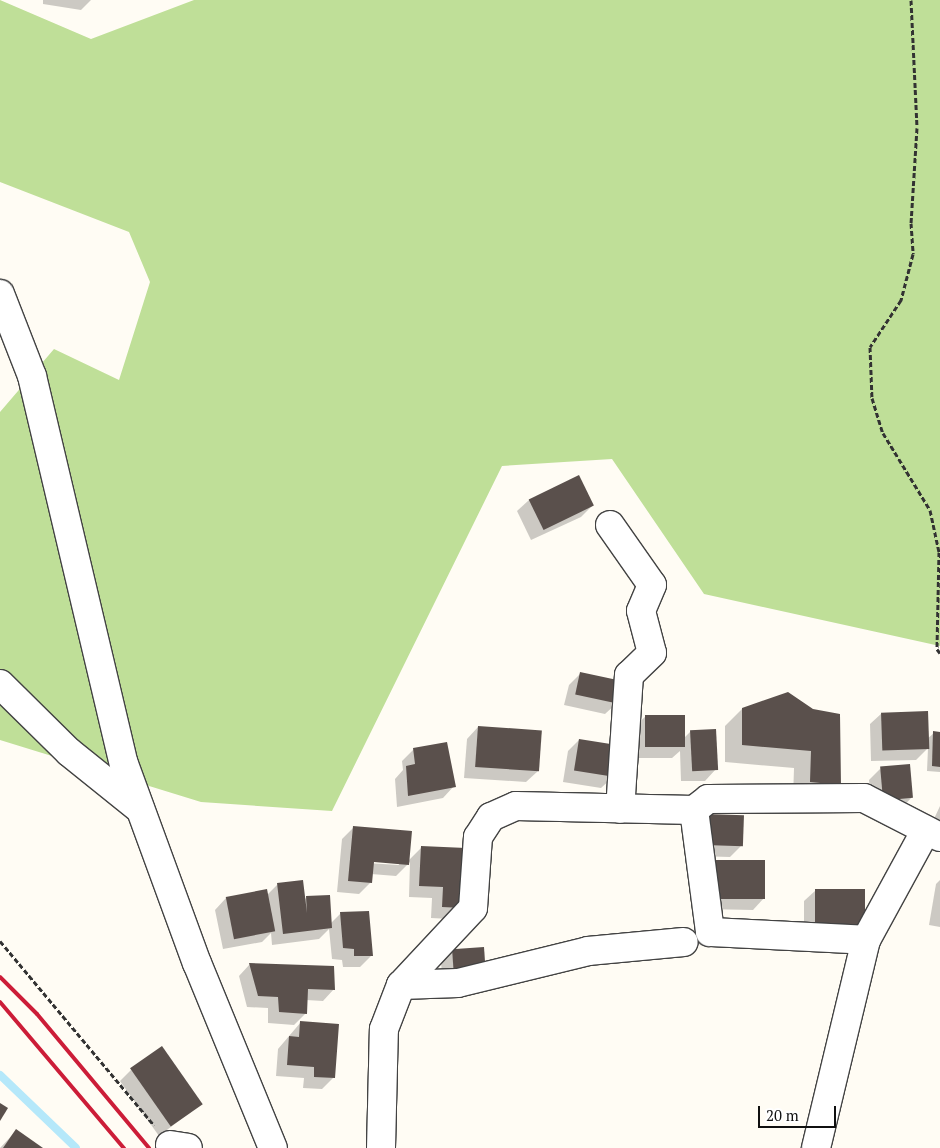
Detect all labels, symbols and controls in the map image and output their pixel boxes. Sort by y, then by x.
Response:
scale bar [760,1096,838,1128]
text: 20 m [766,1105,799,1125]

